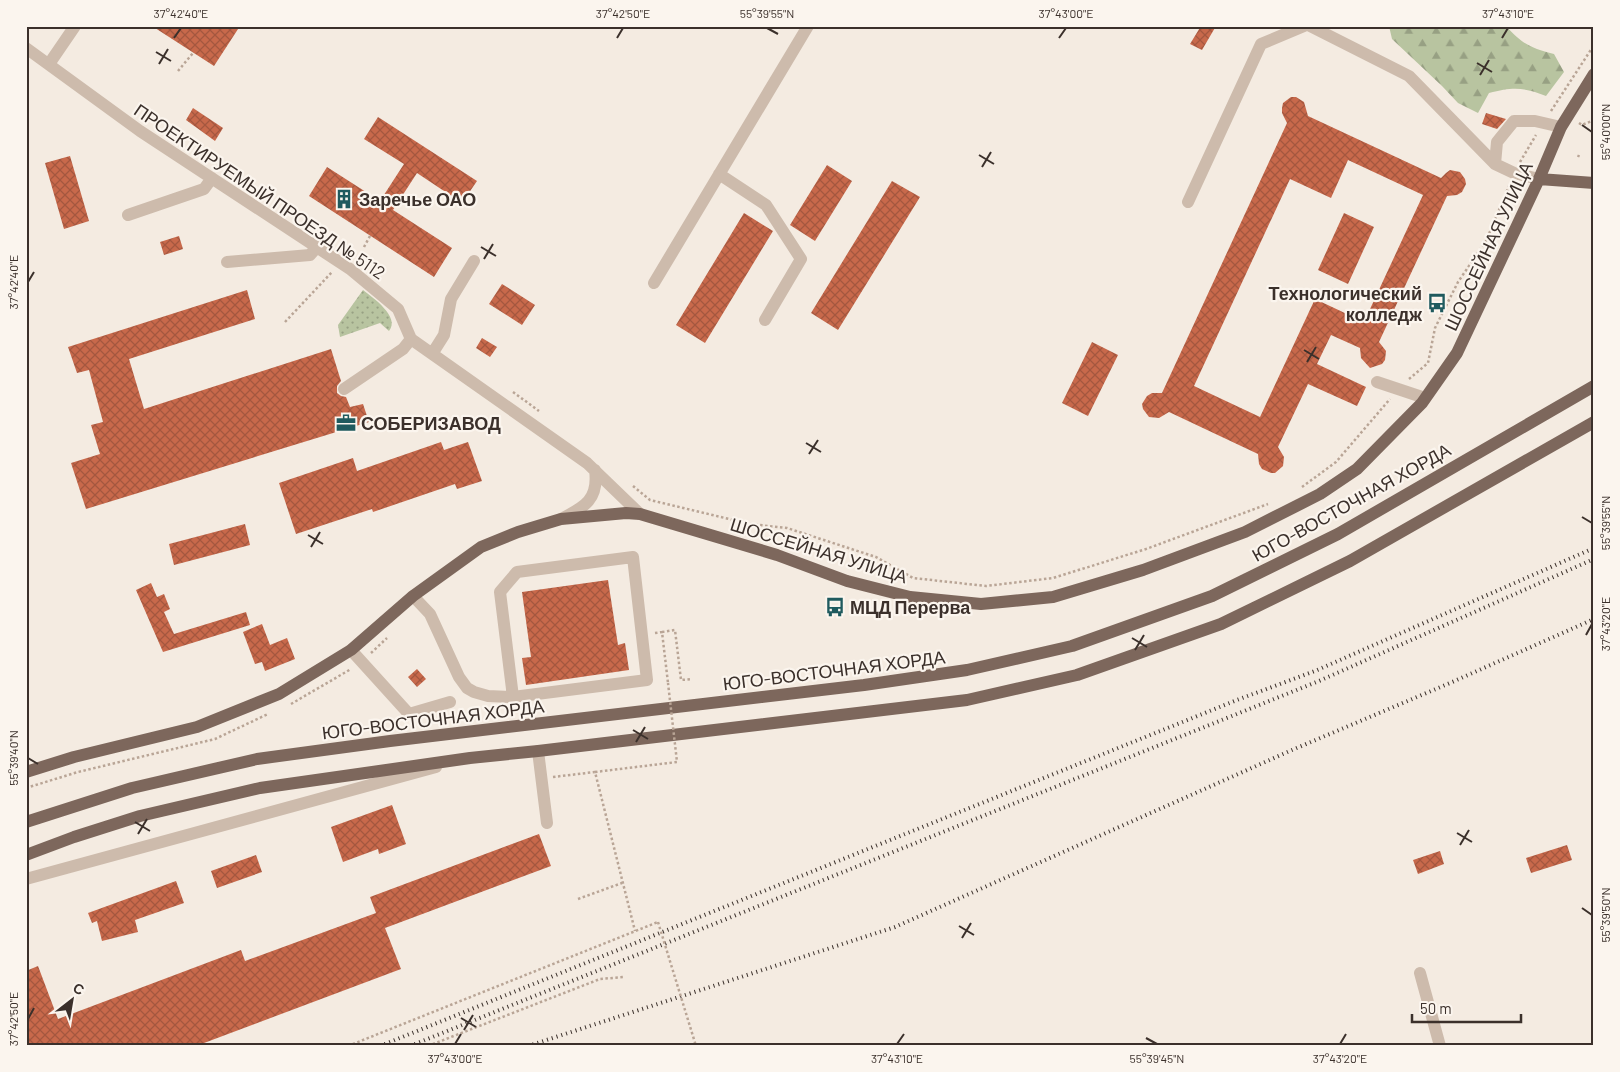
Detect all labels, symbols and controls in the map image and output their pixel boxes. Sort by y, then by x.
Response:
text: 37°42'40"E [154,6,208,20]
text: 37°42'50"E [596,6,650,20]
text: 55°39'55"N [740,6,794,20]
text: 37°43'00"E [1039,6,1093,20]
text: 37°43'10"E [1482,6,1534,20]
street label: ПРОЕКТИРУЕМЫЙ ПРОЕЗД № 5112 [130,98,390,284]
text: 55°40'00"N [1598,104,1612,160]
street label: ШОССЕЙНАЯ УЛИЦА [1439,158,1537,334]
building icon: Заречье ОАО [333,188,355,210]
place label: Заречье ОАО [359,188,476,210]
text: 37°42'40"E [6,255,20,309]
place label: Технологический колледж [1269,282,1422,325]
bus stop icon: Технологический колледж [1426,292,1448,314]
office icon: СОБЕРИЗАВОД [335,412,357,434]
place label: СОБЕРИЗАВОД [361,412,501,434]
street label: ЮГО-ВОСТОЧНАЯ ХОРДА [1248,438,1454,566]
text: 55°39'55"N [1598,496,1612,550]
street label: ШОССЕЙНАЯ УЛИЦА [728,513,910,587]
bus stop icon: МЦД Перерва [824,596,846,618]
place label: МЦД Перерва [850,596,971,618]
text: 37°43'20"E [1598,597,1612,651]
street label: ЮГО-ВОСТОЧНАЯ ХОРДА [722,645,946,695]
street label: ЮГО-ВОСТОЧНАЯ ХОРДА [321,694,545,744]
text: 55°39'40"N [6,730,20,786]
text: 55°39'50"N [1598,887,1612,943]
north arrow [48,974,98,1024]
text: С [70,979,88,998]
text: 37°42'50"E [6,992,20,1046]
scale bar [1412,992,1521,1024]
text: 50 m [1420,999,1452,1017]
text: 37°43'00"E [428,1051,482,1065]
text: 37°43'10"E [871,1051,923,1065]
text: 55°39'45"N [1130,1051,1184,1065]
text: 37°43'20"E [1313,1051,1367,1065]

